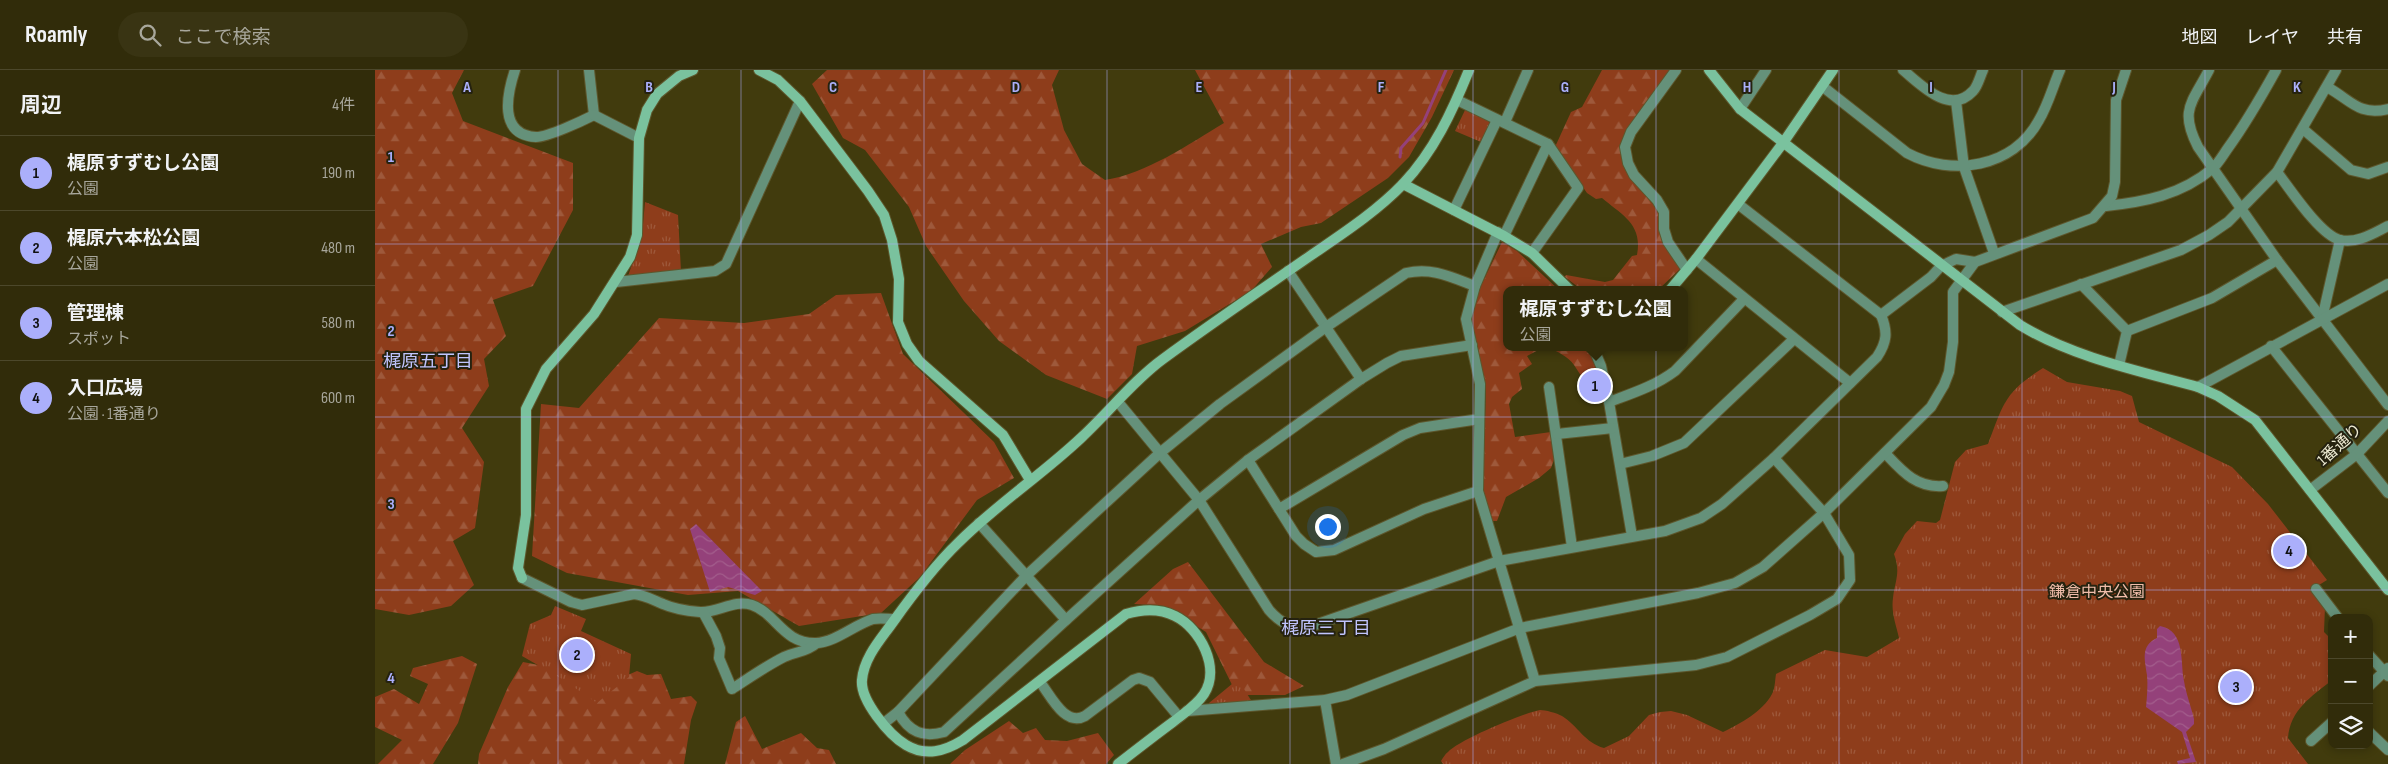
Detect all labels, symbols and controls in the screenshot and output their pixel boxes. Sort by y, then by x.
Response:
search box [118,12,468,57]
text: Roamly [25,20,88,49]
icon: search [136,21,164,49]
text: ここで検索 [176,26,271,49]
text: 地図 [2182,27,2218,48]
text: レイヤ [2246,27,2299,48]
text: 共有 [2327,27,2363,48]
text: A [462,78,471,97]
text: B [645,78,653,97]
text: C [829,78,837,97]
text: D [1012,78,1020,97]
text: E [1196,78,1203,97]
text: F [1378,78,1385,97]
text: G [1561,78,1569,97]
text: H [1743,78,1751,97]
text: I [1929,78,1933,97]
text: J [2111,78,2116,97]
text: K [2293,78,2301,97]
text: 周辺 [20,93,62,118]
text: 4件 [332,96,355,115]
text: 1 [388,148,395,167]
text: 梶原すずむし公園 [67,152,219,175]
text: 1 [33,164,39,183]
text: 190 m [322,164,355,183]
text: 公園 [67,180,99,199]
text: 梶原六本松公園 [67,227,200,250]
text: 2 [32,239,40,258]
text: 480 m [321,239,355,258]
text: 公園 [67,255,99,274]
popup [1503,286,1688,351]
text: 梶原すずむし公園 [1519,298,1672,321]
text: 管理棟 [67,302,124,325]
text: 3 [32,314,40,333]
text: 580 m [322,314,355,333]
text: 2 [387,322,395,341]
text: 公園 [1519,326,1552,345]
text: スポット [67,330,131,349]
district label: 梶原五丁目 [383,351,473,372]
pin: 1 [1579,367,1611,405]
text: 入口広場 [67,377,143,400]
text: 4 [32,389,40,408]
text: 600 m [321,389,355,408]
text: 公園 · 1番通り [67,405,161,424]
street label: 1番通り [2314,420,2366,470]
text: 3 [387,495,395,514]
your location [1315,514,1341,540]
pin: 4 [2273,532,2305,570]
park label: 鎌倉中央公園 [2049,583,2145,602]
map controls [2328,614,2373,749]
button: + [2328,614,2373,659]
district label: 梶原三丁目 [1281,618,1371,639]
pin: 2 [561,636,593,674]
button: − [2328,659,2373,704]
pin: 3 [2220,668,2252,706]
text: 4 [387,669,395,688]
button: layers [2328,704,2373,749]

